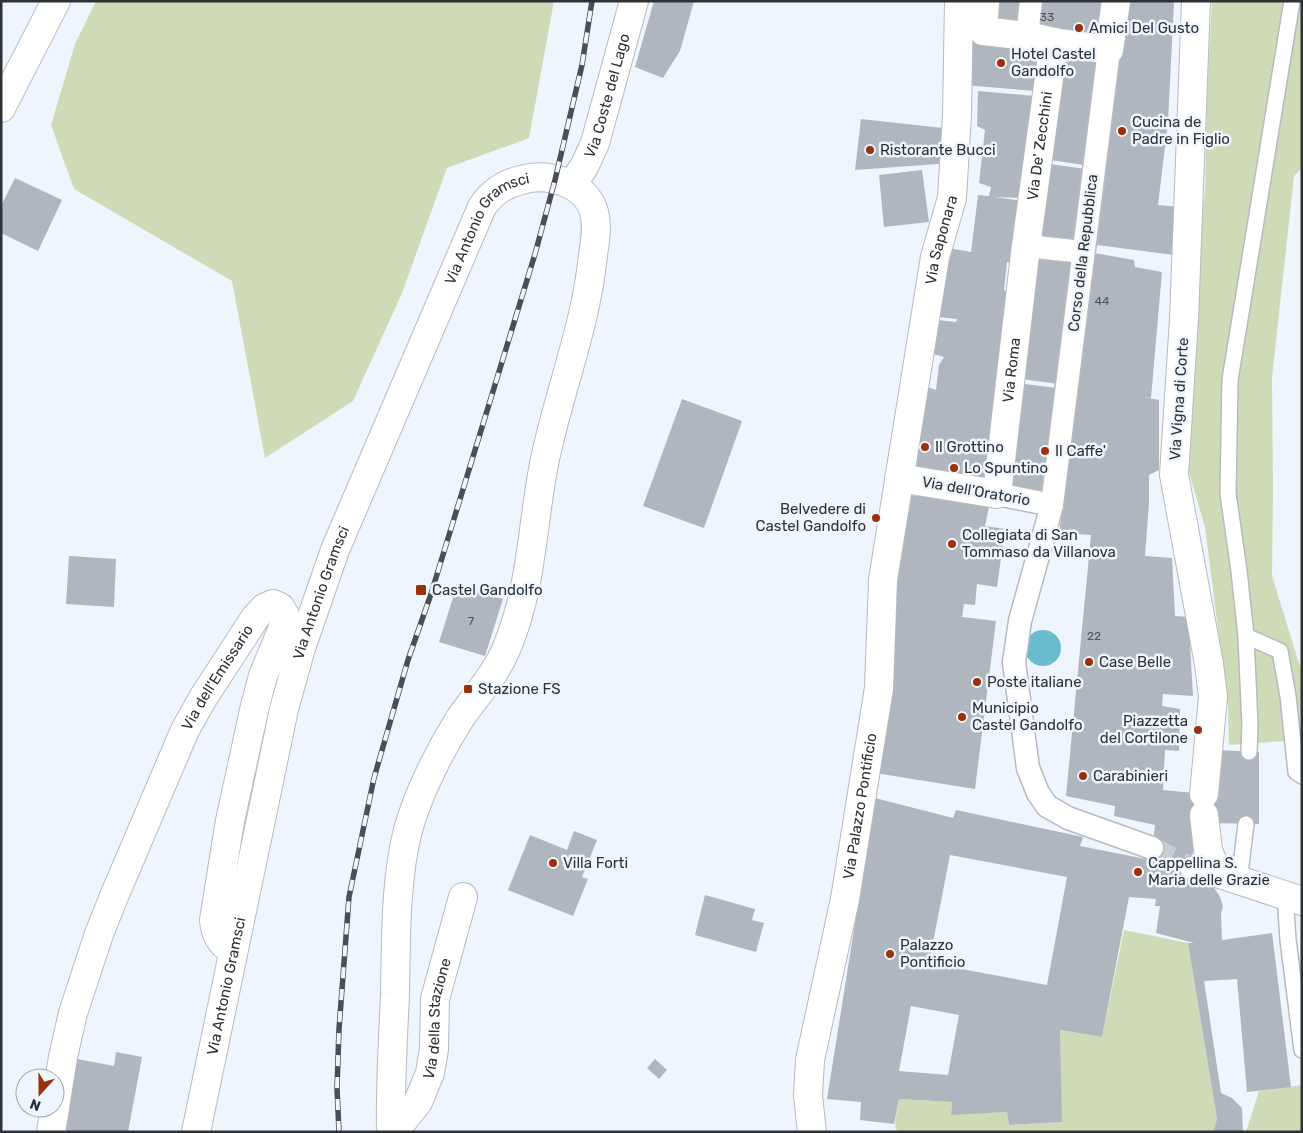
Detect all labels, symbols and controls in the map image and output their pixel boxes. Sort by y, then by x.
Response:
house number: 33 [1040,10,1054,24]
place label: Amici Del Gusto [1089,19,1199,37]
marker: Amici Del Gusto [1073,22,1085,34]
street label: Via Coste del Lago [580,32,634,161]
place label: Hotel Castel Gandolfo [1011,45,1096,80]
marker: Hotel Castel Gandolfo [995,57,1007,69]
street label: Via De' Zecchini [1023,90,1056,202]
place label: Cucina de Padre in Figlio [1132,113,1230,148]
marker: Cucina de Padre in Figlio [1116,125,1128,137]
place label: Ristorante Bucci [880,141,996,159]
marker: Ristorante Bucci [864,144,876,156]
street label: Via Antonio Gramsci [441,169,531,287]
street label: Corso della Repubblica [1064,173,1102,333]
street label: Via Saponara [922,193,961,286]
house number: 44 [1095,294,1110,308]
street label: Via Roma [999,337,1024,404]
street label: Via Vigna di Corte [1166,337,1192,461]
place label: Il Grottino [935,438,1004,456]
marker: Il Grottino [919,441,931,453]
place label: Il Caffe' [1055,442,1106,460]
marker: Il Caffe' [1039,445,1051,457]
place label: Lo Spuntino [964,459,1048,477]
marker: Lo Spuntino [948,462,960,474]
street label: Via dell'Oratorio [920,473,1032,509]
place label: Belvedere di Castel Gandolfo [756,500,866,535]
marker: Belvedere di Castel Gandolfo [870,512,882,524]
street label: Via Antonio Gramsci [289,523,353,662]
place label: Collegiata di San Tommaso da Villanova [962,526,1116,561]
marker: Collegiata di San Tommaso da Villanova [946,538,958,550]
place label: Castel Gandolfo [432,581,543,599]
marker: Castel Gandolfo [414,583,428,597]
house number: 7 [468,614,474,628]
street label: Via dell'Emissario [178,621,257,733]
house number: 22 [1087,629,1101,643]
place label: Case Belle [1099,653,1171,671]
marker: Case Belle [1083,656,1095,668]
place label: Poste italiane [987,673,1082,691]
marker: Poste italiane [971,676,983,688]
place label: Stazione FS [478,680,561,698]
marker: Stazione FS [462,683,474,695]
place label: Municipio Castel Gandolfo [972,699,1083,734]
marker: Municipio Castel Gandolfo [956,711,968,723]
place label: Piazzetta del Cortilone [1100,712,1188,747]
marker: Piazzetta del Cortilone [1192,724,1204,736]
street label: Via Palazzo Pontificio [839,732,881,881]
place label: Carabinieri [1093,767,1168,785]
marker: Carabinieri [1077,770,1089,782]
place label: Villa Forti [563,854,628,872]
place label: Cappellina S. Maria delle Grazie [1148,854,1270,889]
marker: Villa Forti [547,857,559,869]
marker: Cappellina S. Maria delle Grazie [1132,866,1144,878]
street label: Via Antonio Gramsci [203,915,249,1057]
place label: Palazzo Pontificio [900,936,965,971]
marker: Palazzo Pontificio [884,948,896,960]
street label: Via della Stazione [419,956,455,1082]
north arrow [15,1068,65,1118]
text: N [28,1095,43,1114]

